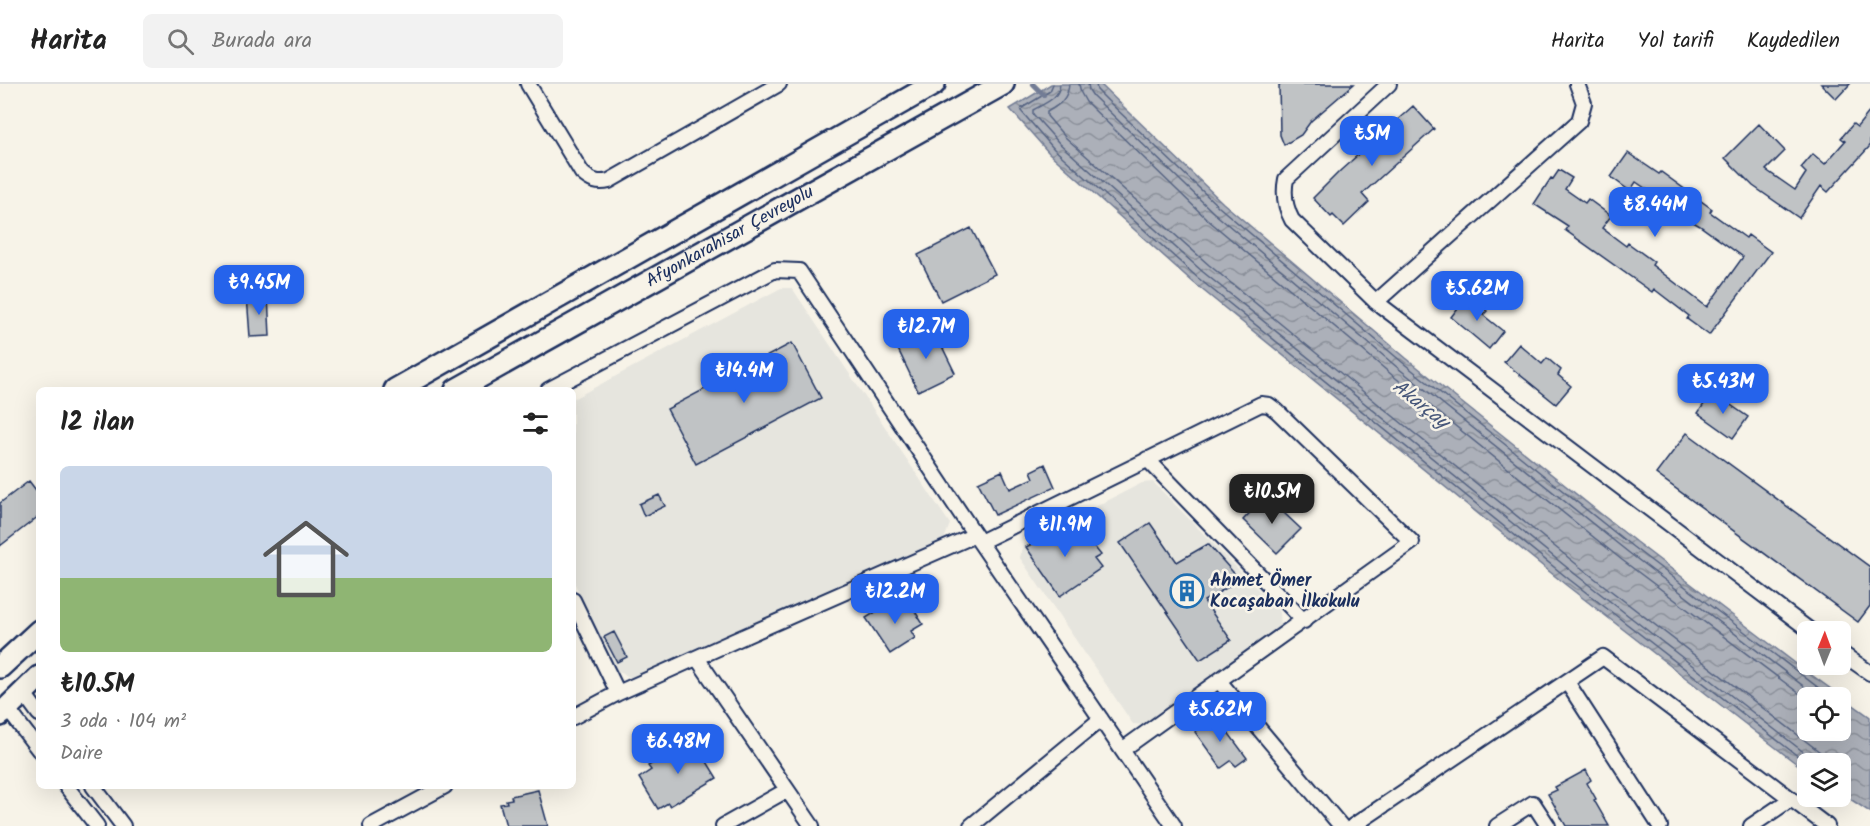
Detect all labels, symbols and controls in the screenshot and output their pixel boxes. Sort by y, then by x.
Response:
search box [143,14,563,68]
text: Harita [30,19,107,64]
text: Burada ara [212,24,312,59]
icon: search [164,25,197,58]
text: Harita [1551,25,1605,58]
text: Yol tarifi [1638,25,1714,58]
text: Kaydedilen [1747,25,1840,58]
pin: ₺5M [1343,116,1401,167]
text: ₺5M [1354,119,1390,151]
street label: Afyonkarahisar Çevreyolu [641,178,820,295]
pin: ₺8.44M [1606,187,1704,238]
text: ₺8.44M [1623,190,1687,222]
pin: ₺9.45M [210,265,308,316]
text: ₺9.45M [228,268,290,300]
pin: ₺5.62M [1428,271,1526,322]
text: ₺5.62M [1445,274,1509,306]
pin: ₺12.7M [877,309,975,360]
text: ₺12.7M [897,312,955,344]
pin: ₺14.4M [695,353,793,404]
text: ₺14.4M [715,356,773,388]
pin: ₺5.43M [1674,364,1772,415]
text: ₺5.43M [1692,367,1754,399]
water label: Akarçay [1384,372,1458,439]
text: 12 ilan [60,402,134,444]
icon: filters [519,407,552,440]
pin: ₺10.5M [1223,474,1321,525]
text: ₺10.5M [1243,477,1301,509]
icon: home [252,505,360,613]
pin: ₺11.9M [1016,507,1114,558]
text: ₺11.9M [1038,510,1092,542]
place label: Ahmet Ömer Kocaşaban İlkokulu [1210,567,1360,617]
building icon: Ahmet Ömer Kocaşaban İlkokulu [1169,573,1205,609]
pin: ₺12.2M [846,574,944,625]
text: ₺12.2M [865,577,925,609]
north arrow [1797,621,1851,675]
map controls [1797,621,1851,807]
text: ₺10.5M [60,664,135,706]
button: locate [1797,687,1851,741]
pin: ₺5.62M [1171,692,1269,743]
text: ₺5.62M [1188,695,1252,727]
text: 3 oda · 104 m² [60,706,186,738]
pin: ₺6.48M [629,724,727,775]
text: ₺6.48M [646,727,710,759]
text: Daire [60,738,103,770]
button: layers [1797,753,1851,807]

